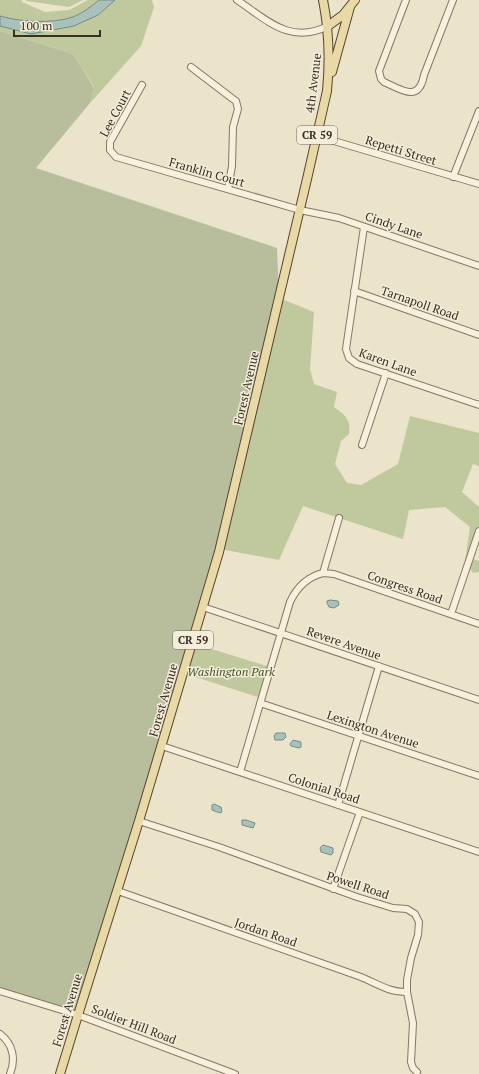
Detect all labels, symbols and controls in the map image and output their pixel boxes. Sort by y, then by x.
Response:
scale bar [14,12,100,38]
text: 100 m [20,18,53,33]
street label: 4th Avenue [302,52,324,114]
street label: Lee Court [96,86,134,139]
road number: CR 59 [297,126,337,144]
street label: Repetti Street [364,132,439,168]
street label: Franklin Court [168,154,247,190]
street label: Cindy Lane [363,208,425,242]
street label: Tarnapoll Road [379,283,461,323]
street label: Karen Lane [357,345,419,379]
street label: Forest Avenue [230,350,262,426]
street label: Congress Road [366,567,445,607]
street label: Revere Avenue [305,623,383,663]
road number: CR 59 [173,631,213,649]
street label: Forest Avenue [145,662,181,738]
park label: Washington Park [187,664,275,679]
street label: Lexington Avenue [325,707,421,751]
street label: Colonial Road [286,769,362,807]
street label: Powell Road [325,868,391,902]
street label: Jordan Road [233,914,299,950]
street label: Forest Avenue [49,972,85,1048]
street label: Soldier Hill Road [89,1001,179,1047]

